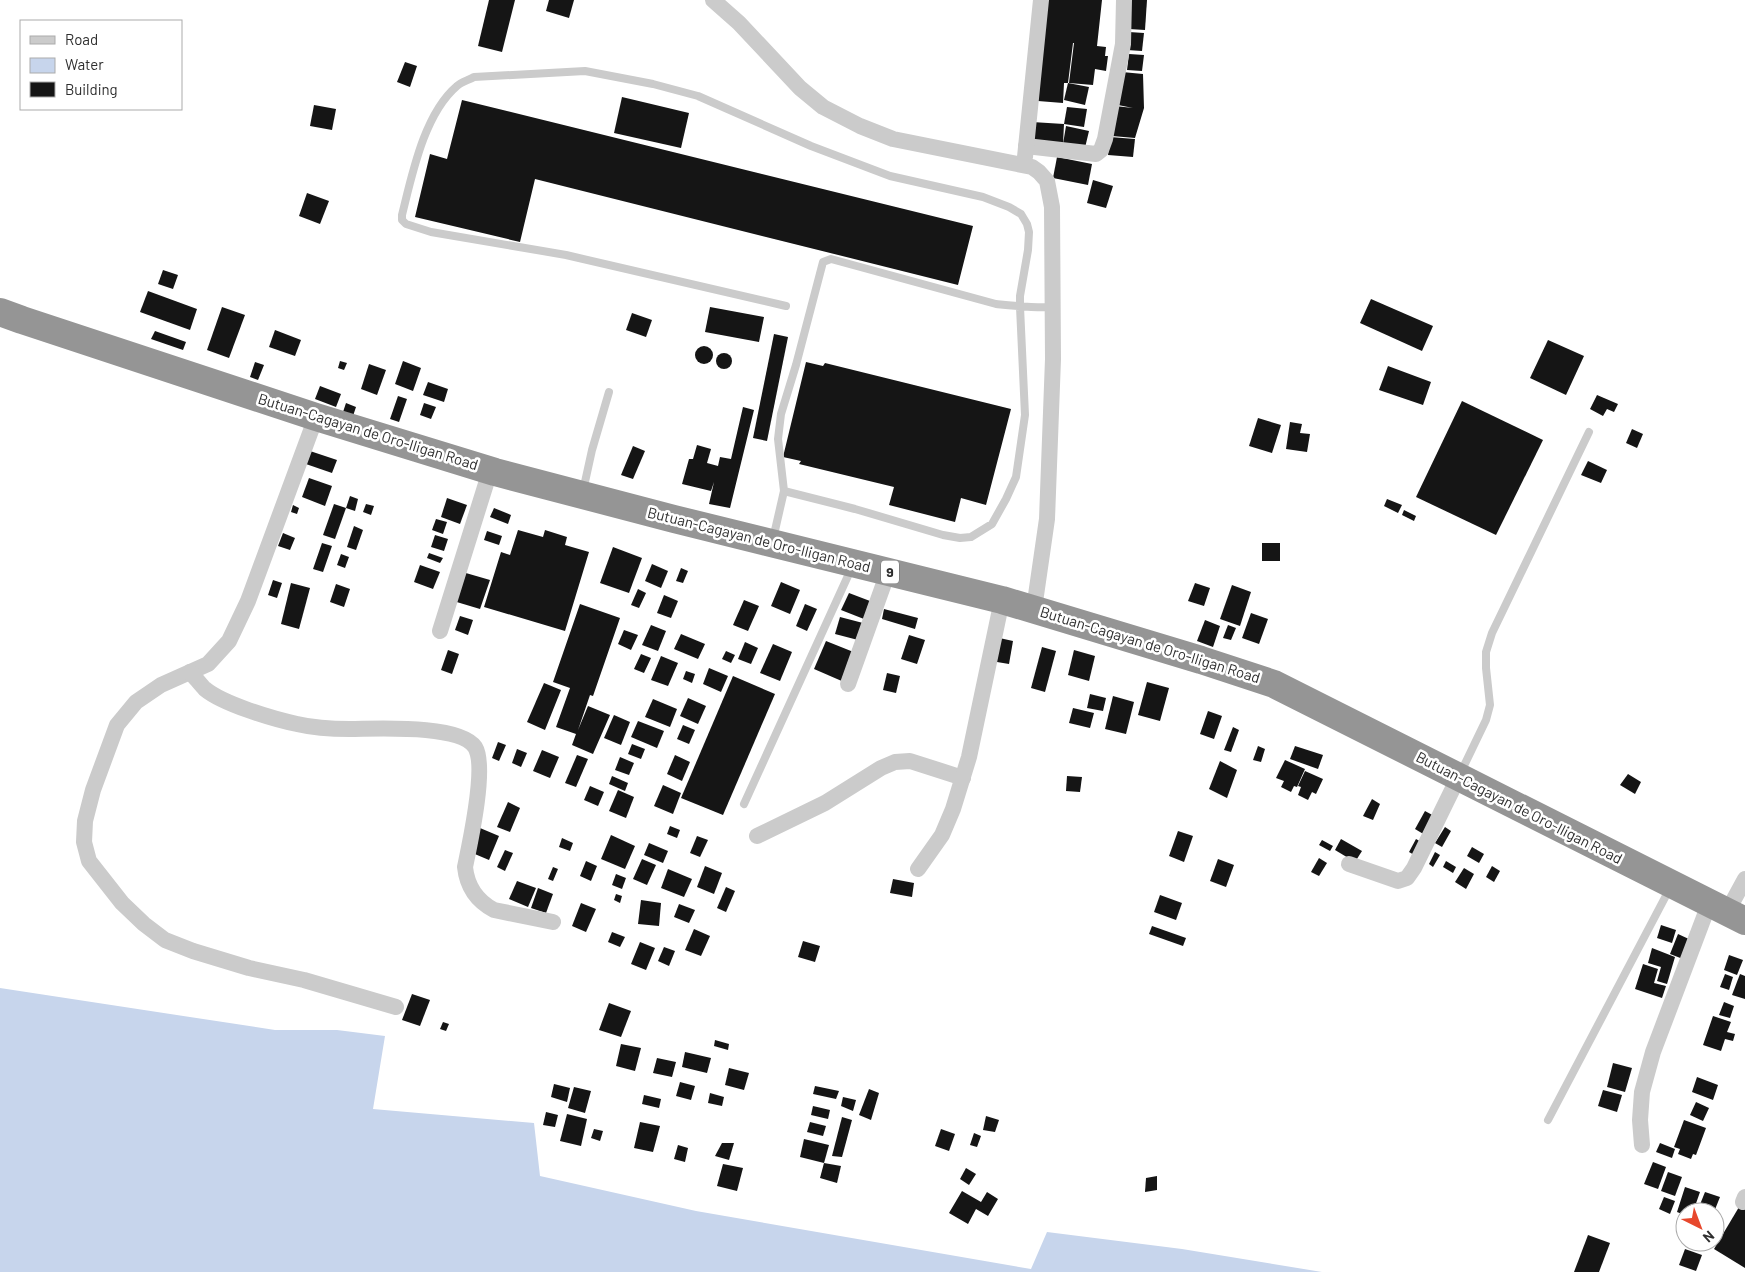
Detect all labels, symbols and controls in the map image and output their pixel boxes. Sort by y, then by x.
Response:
legend [20,20,182,110]
text: Road [65,30,98,48]
text: Water [65,55,104,73]
text: Building [65,80,118,98]
street label: Butuan-Cagayan de Oro-Iligan Road [256,389,480,473]
street label: Butuan-Cagayan de Oro-Iligan Road [646,503,873,575]
road number: 9 [881,560,899,584]
street label: Butuan-Cagayan de Oro-Iligan Road [1038,602,1262,686]
street label: Butuan-Cagayan de Oro-Iligan Road [1413,747,1626,867]
north arrow [1675,1202,1725,1252]
text: N [1700,1228,1718,1246]

